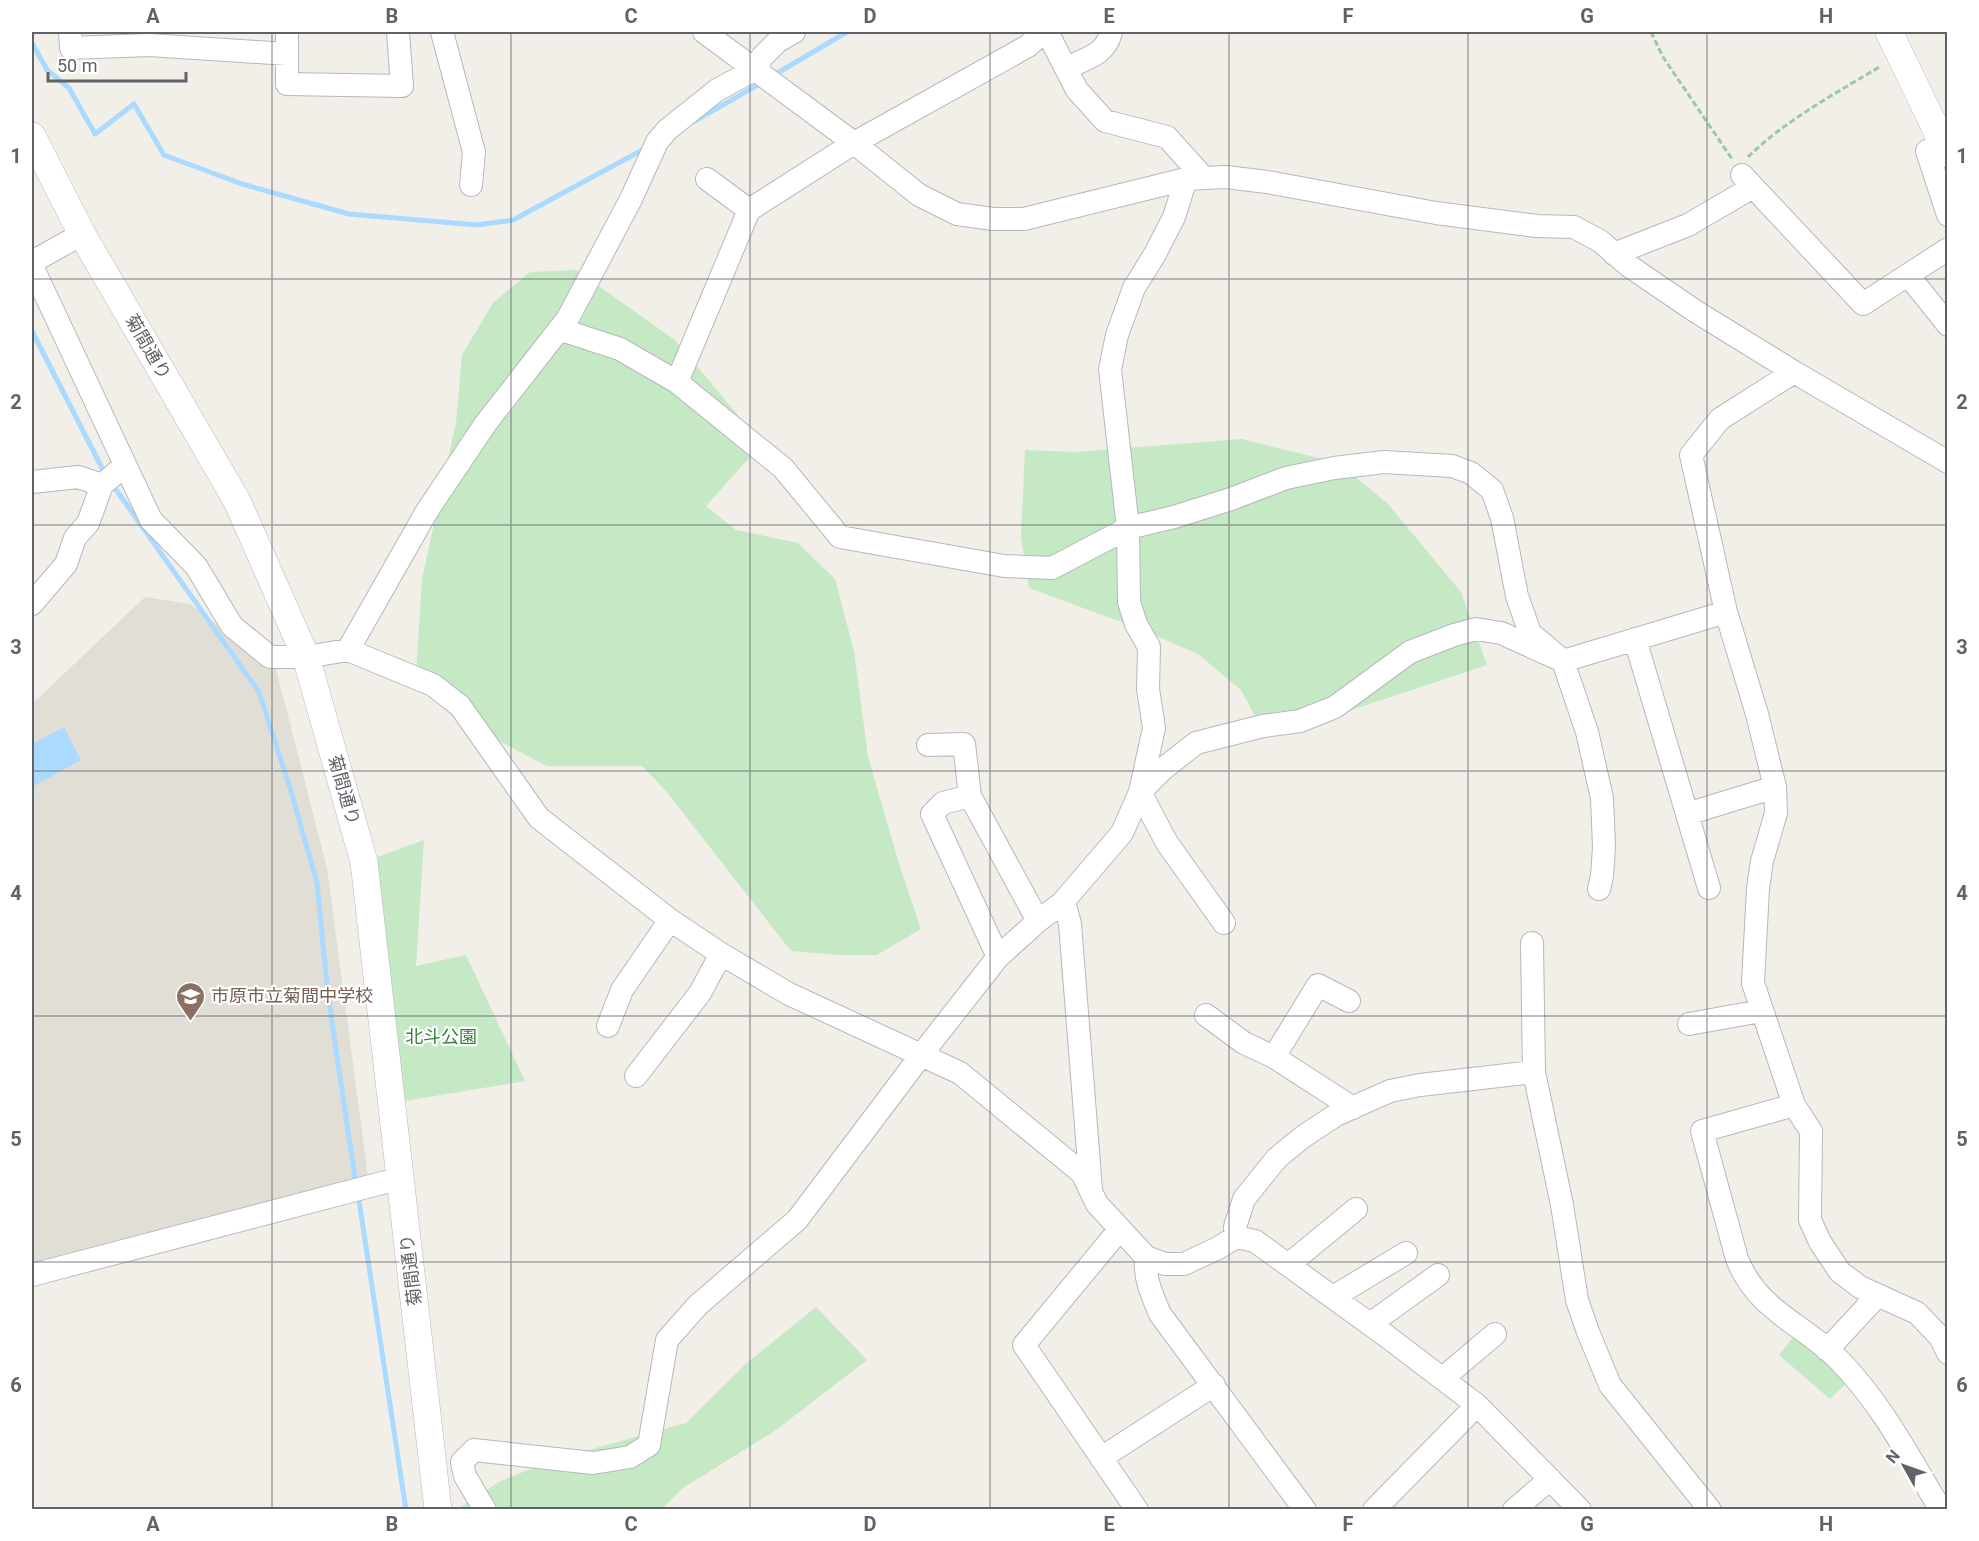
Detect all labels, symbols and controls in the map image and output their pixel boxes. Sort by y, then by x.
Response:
text: A [146,4,160,28]
text: B [386,4,398,28]
text: C [624,4,638,28]
text: D [864,4,877,28]
text: E [1103,4,1115,28]
text: F [1343,4,1354,28]
text: G [1580,4,1594,28]
text: H [1819,4,1833,28]
scale bar [48,45,186,83]
text: 50 m [57,55,97,76]
text: 1 [10,144,22,168]
text: 1 [1956,144,1968,168]
street label: 菊間通り [121,310,176,383]
text: 2 [10,390,22,414]
text: 2 [1956,390,1968,414]
text: 3 [10,635,22,659]
text: 3 [1956,635,1968,659]
street label: 菊間通り [324,752,364,827]
text: 4 [10,881,22,905]
text: 4 [1956,881,1968,905]
school or university icon: 市原市立菊間中学校 [174,980,206,1022]
place label: 市原市立菊間中学校 [211,985,373,1006]
park label: 北斗公園 [405,1026,477,1047]
text: 5 [10,1127,22,1151]
text: 5 [1956,1127,1968,1151]
street label: 菊間通り [396,1233,425,1307]
text: 6 [10,1373,22,1397]
text: 6 [1956,1373,1968,1397]
north arrow [1874,1436,1934,1496]
text: N [1882,1446,1904,1467]
text: A [146,1512,160,1536]
text: B [386,1512,398,1536]
text: C [624,1512,638,1536]
text: D [864,1512,877,1536]
text: E [1103,1512,1115,1536]
text: F [1343,1512,1354,1536]
text: G [1580,1512,1594,1536]
text: H [1819,1512,1833,1536]

